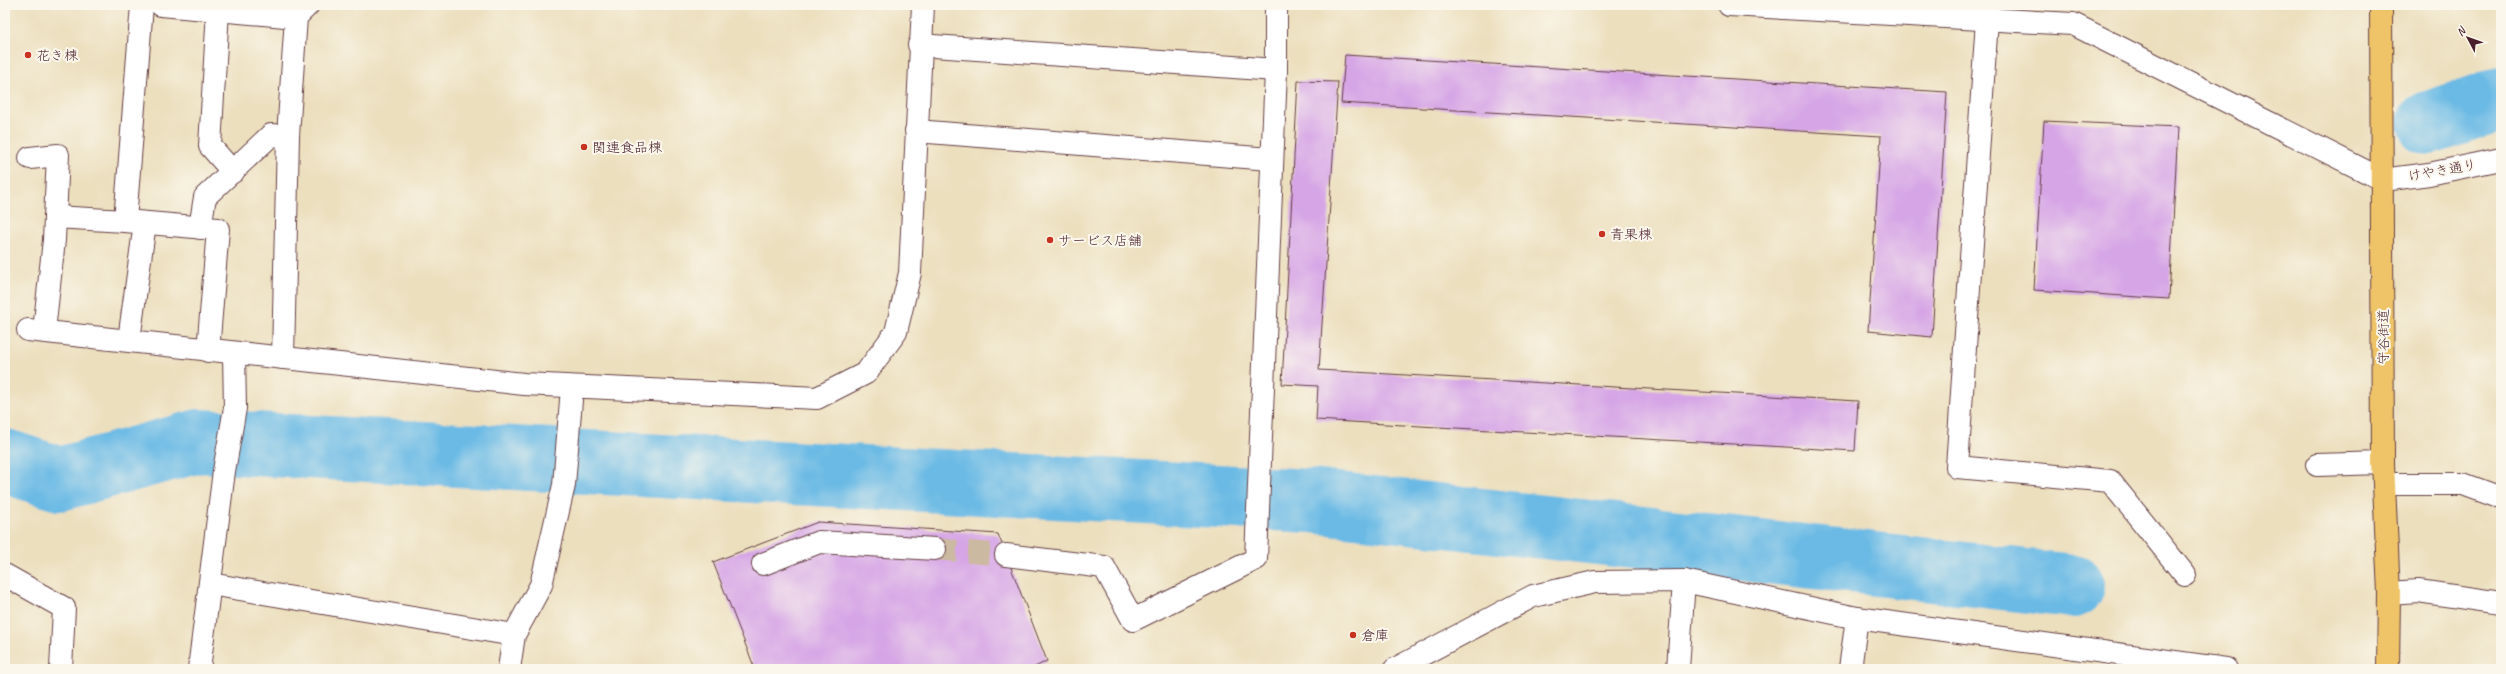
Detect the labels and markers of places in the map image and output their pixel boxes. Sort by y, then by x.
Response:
place label: 花き棟 [36,47,79,64]
marker: 花き棟 [23,50,33,60]
place label: 関連食品棟 [592,139,663,156]
marker: 関連食品棟 [579,142,589,152]
place label: 青果棟 [1610,226,1653,243]
marker: 青果棟 [1597,229,1607,239]
place label: サービス店舗 [1058,232,1142,249]
marker: サービス店舗 [1045,235,1055,245]
place label: 倉庫 [1361,627,1389,644]
marker: 倉庫 [1348,630,1358,640]

